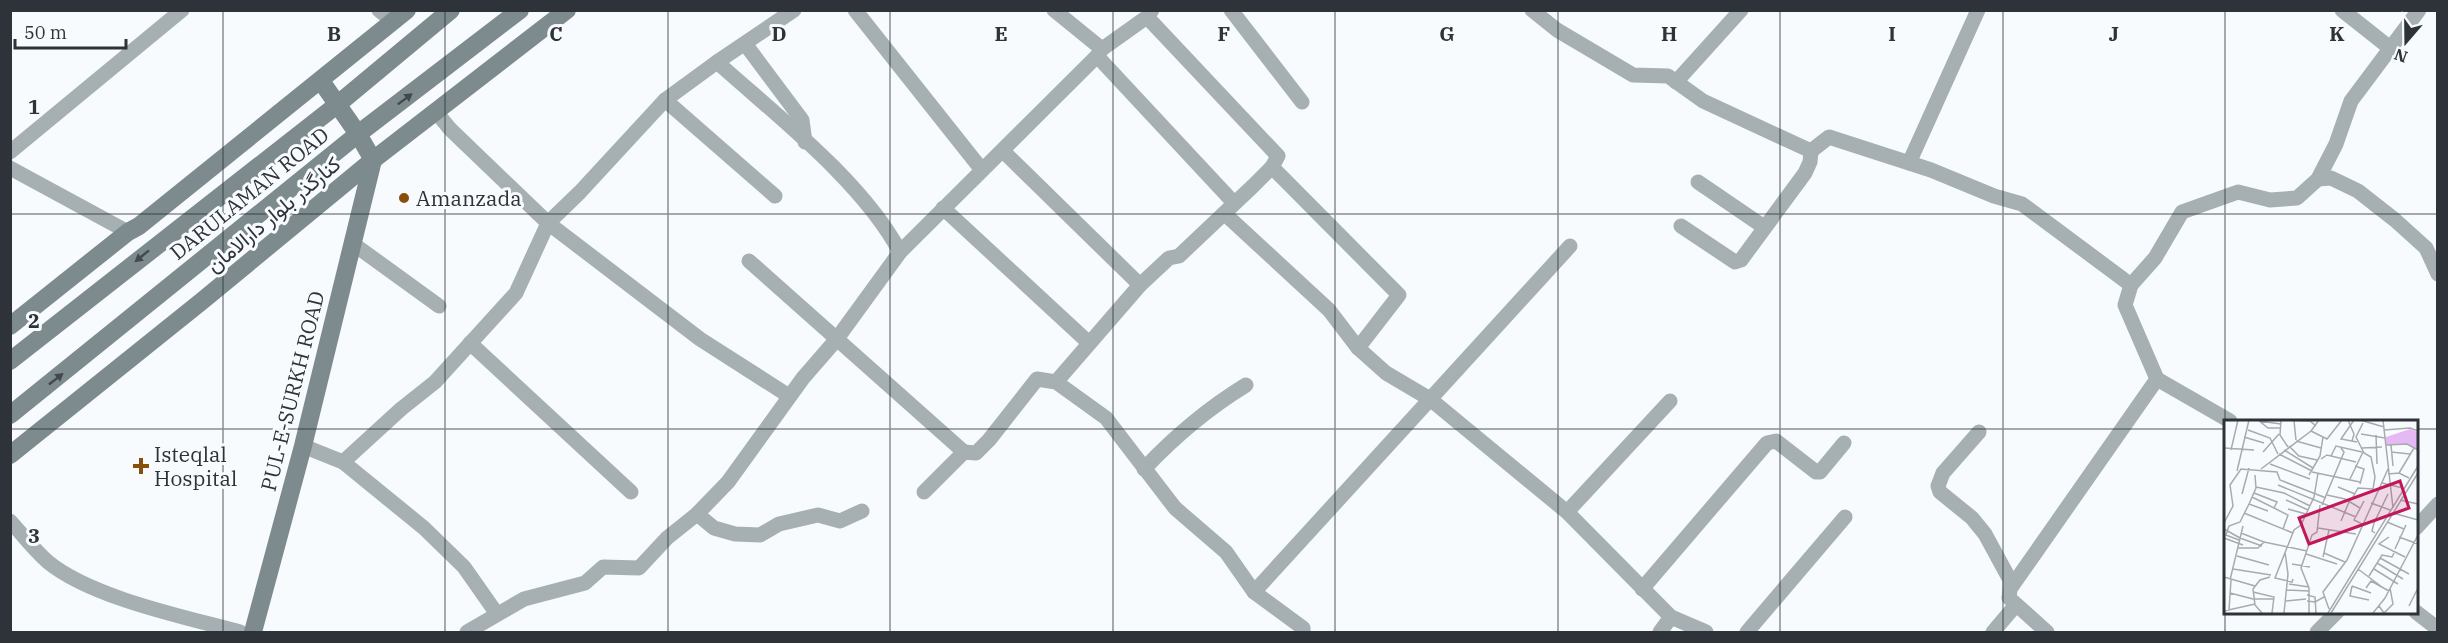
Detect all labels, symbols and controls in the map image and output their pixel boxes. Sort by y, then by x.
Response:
scale bar [15,12,126,50]
north arrow [2376,12,2436,72]
text: B [327,20,341,47]
text: C [549,20,563,47]
text: D [771,20,787,47]
text: E [994,20,1008,47]
text: F [1218,20,1230,47]
text: G [1439,20,1455,47]
text: H [1661,20,1677,47]
text: I [1888,20,1896,47]
text: J [2109,20,2119,47]
text: K [2329,20,2345,47]
text: 50 m [24,21,67,44]
text: N [2392,45,2410,68]
text: 1 [28,93,40,120]
one-way arrow [398,93,413,105]
street label: DARULAMAN ROAD [164,120,334,266]
street label: کنارگذر بلوار دارالامان [200,150,346,278]
place label: Amanzada [416,184,522,212]
marker: Amanzada [397,191,411,205]
one-way arrow [135,249,150,262]
street label: PUL-E-SURKH ROAD [254,288,330,494]
text: 2 [28,307,40,334]
one-way arrow [49,373,64,385]
inset map [2224,420,2418,613]
place label: Isteqlal Hospital [154,440,237,492]
marker: Isteqlal Hospital [132,457,150,475]
text: 3 [28,522,40,549]

